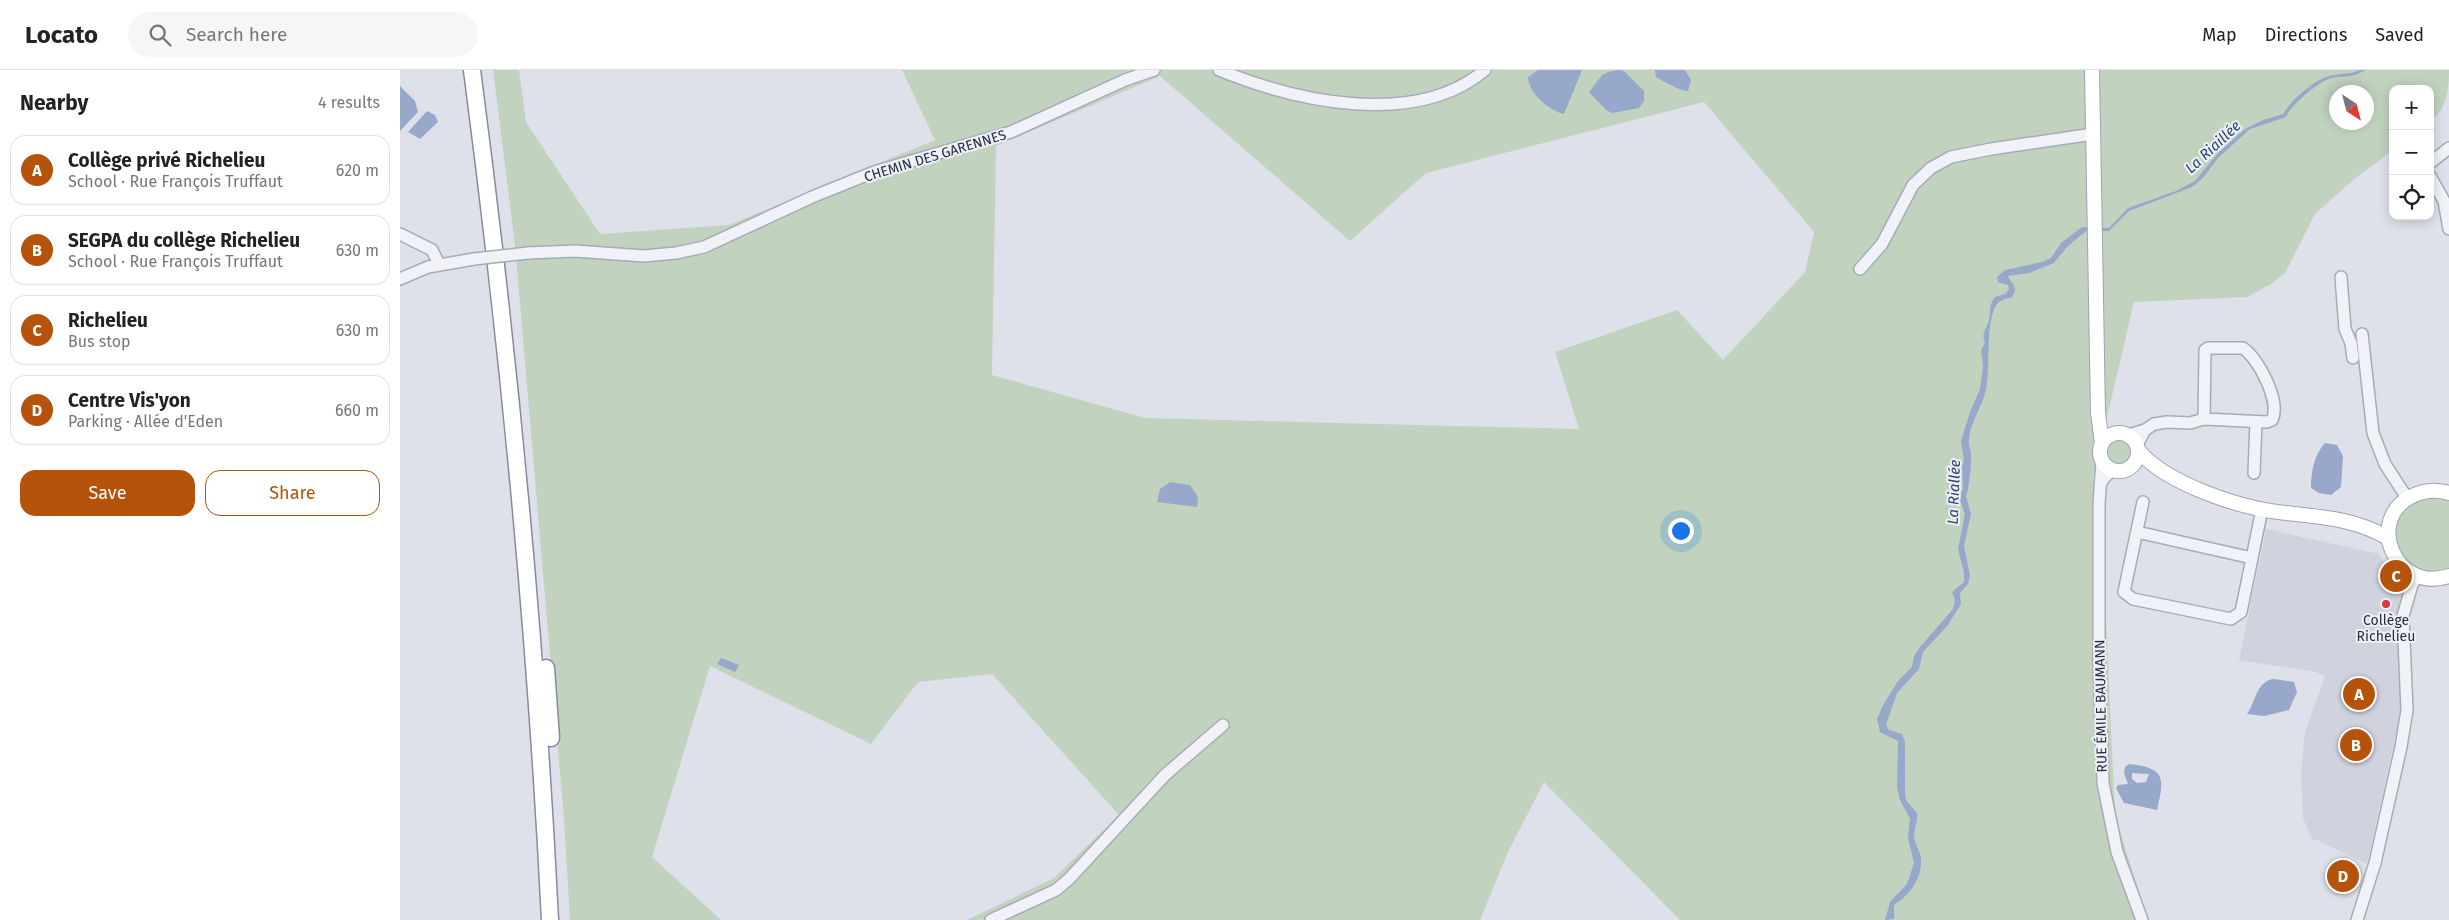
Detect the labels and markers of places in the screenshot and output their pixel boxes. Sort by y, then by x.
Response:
pin: C [2380,557,2412,595]
marker: Collège Richelieu [2380,598,2392,610]
place label: Collège Richelieu [2357,612,2415,645]
pin: A [2343,675,2375,713]
pin: B [2340,726,2372,764]
pin: D [2327,857,2359,895]

